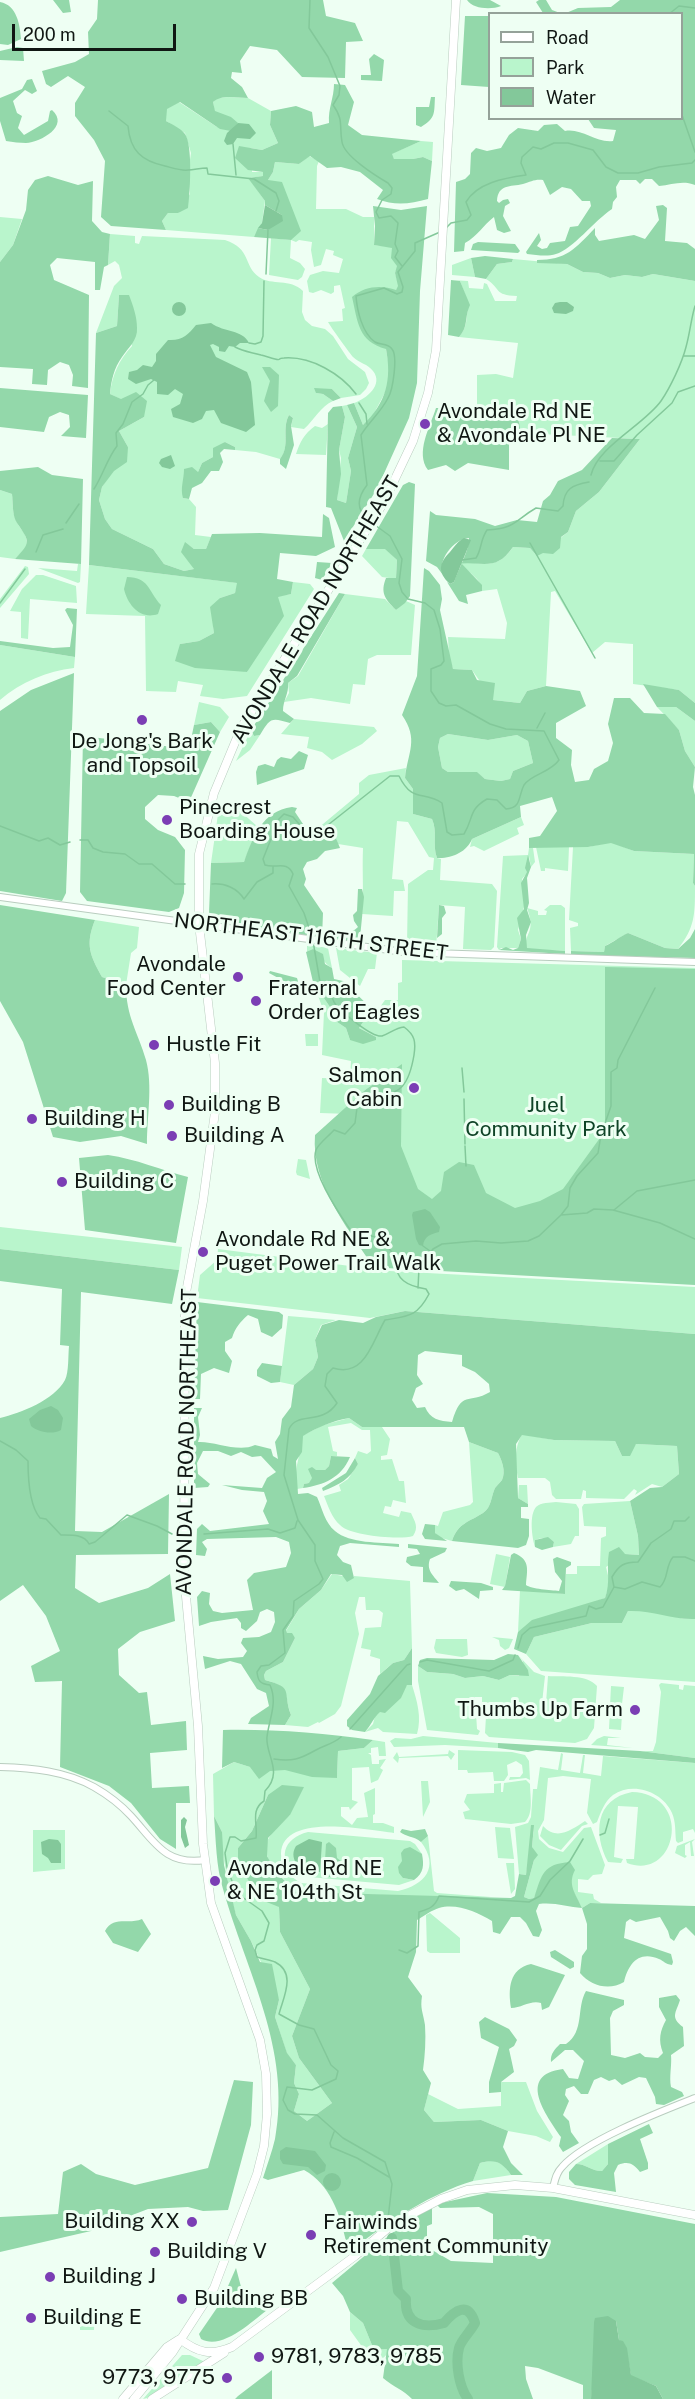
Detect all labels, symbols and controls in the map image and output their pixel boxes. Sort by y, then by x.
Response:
scale bar [15,12,178,50]
legend [488,12,683,120]
text: 200 m [23,24,76,45]
text: Road [546,27,589,48]
text: Park [546,57,584,78]
text: Water [546,87,596,108]
place label: Avondale Rd NE & Avondale Pl NE [437,399,606,449]
marker: Avondale Rd NE & Avondale Pl NE [418,417,432,431]
street label: AVONDALE ROAD NORTHEAST [226,472,406,748]
marker: De Jong's Bark and Topsoil [135,713,149,727]
place label: De Jong's Bark and Topsoil [71,729,213,779]
place label: Pinecrest Boarding House [179,795,335,845]
marker: Pinecrest Boarding House [160,813,174,827]
street label: NORTHEAST 116TH STREET [173,908,449,966]
place label: Avondale Food Center [106,952,226,1002]
marker: Avondale Food Center [231,970,245,984]
place label: Fraternal Order of Eagles [268,976,420,1026]
marker: Fraternal Order of Eagles [249,994,263,1008]
place label: Hustle Fit [166,1032,262,1058]
marker: Hustle Fit [147,1038,161,1052]
place label: Salmon Cabin [328,1063,402,1113]
marker: Salmon Cabin [407,1081,421,1095]
place label: Building B [181,1092,281,1118]
park label: Juel Community Park [465,1093,627,1143]
marker: Building B [162,1098,176,1112]
place label: Building H [44,1106,146,1132]
marker: Building H [25,1112,39,1126]
place label: Building A [184,1123,285,1149]
marker: Building A [165,1129,179,1143]
place label: Building C [74,1169,174,1195]
marker: Building C [55,1175,69,1189]
place label: Avondale Rd NE & Puget Power Trail Walk [215,1227,441,1277]
marker: Avondale Rd NE & Puget Power Trail Walk [196,1245,210,1259]
street label: AVONDALE ROAD NORTHEAST [172,1288,202,1596]
place label: Thumbs Up Farm [457,1697,623,1723]
marker: Thumbs Up Farm [628,1703,642,1717]
place label: Avondale Rd NE & NE 104th St [227,1856,382,1906]
marker: Avondale Rd NE & NE 104th St [208,1874,222,1888]
place label: Building XX [64,2209,180,2235]
place label: Fairwinds Retirement Community [323,2210,548,2260]
marker: Building XX [185,2215,199,2229]
marker: Fairwinds Retirement Community [304,2228,318,2242]
place label: Building V [167,2239,267,2265]
marker: Building V [148,2245,162,2259]
place label: Building J [62,2264,156,2290]
marker: Building J [43,2270,57,2284]
place label: Building BB [194,2286,308,2312]
marker: Building BB [175,2292,189,2306]
place label: Building E [43,2305,142,2331]
marker: Building E [24,2311,38,2325]
place label: 9781, 9783, 9785 [271,2344,442,2370]
marker: 9781, 9783, 9785 [252,2350,266,2364]
place label: 9773, 9775 [102,2365,215,2391]
marker: 9773, 9775 [220,2371,234,2385]

